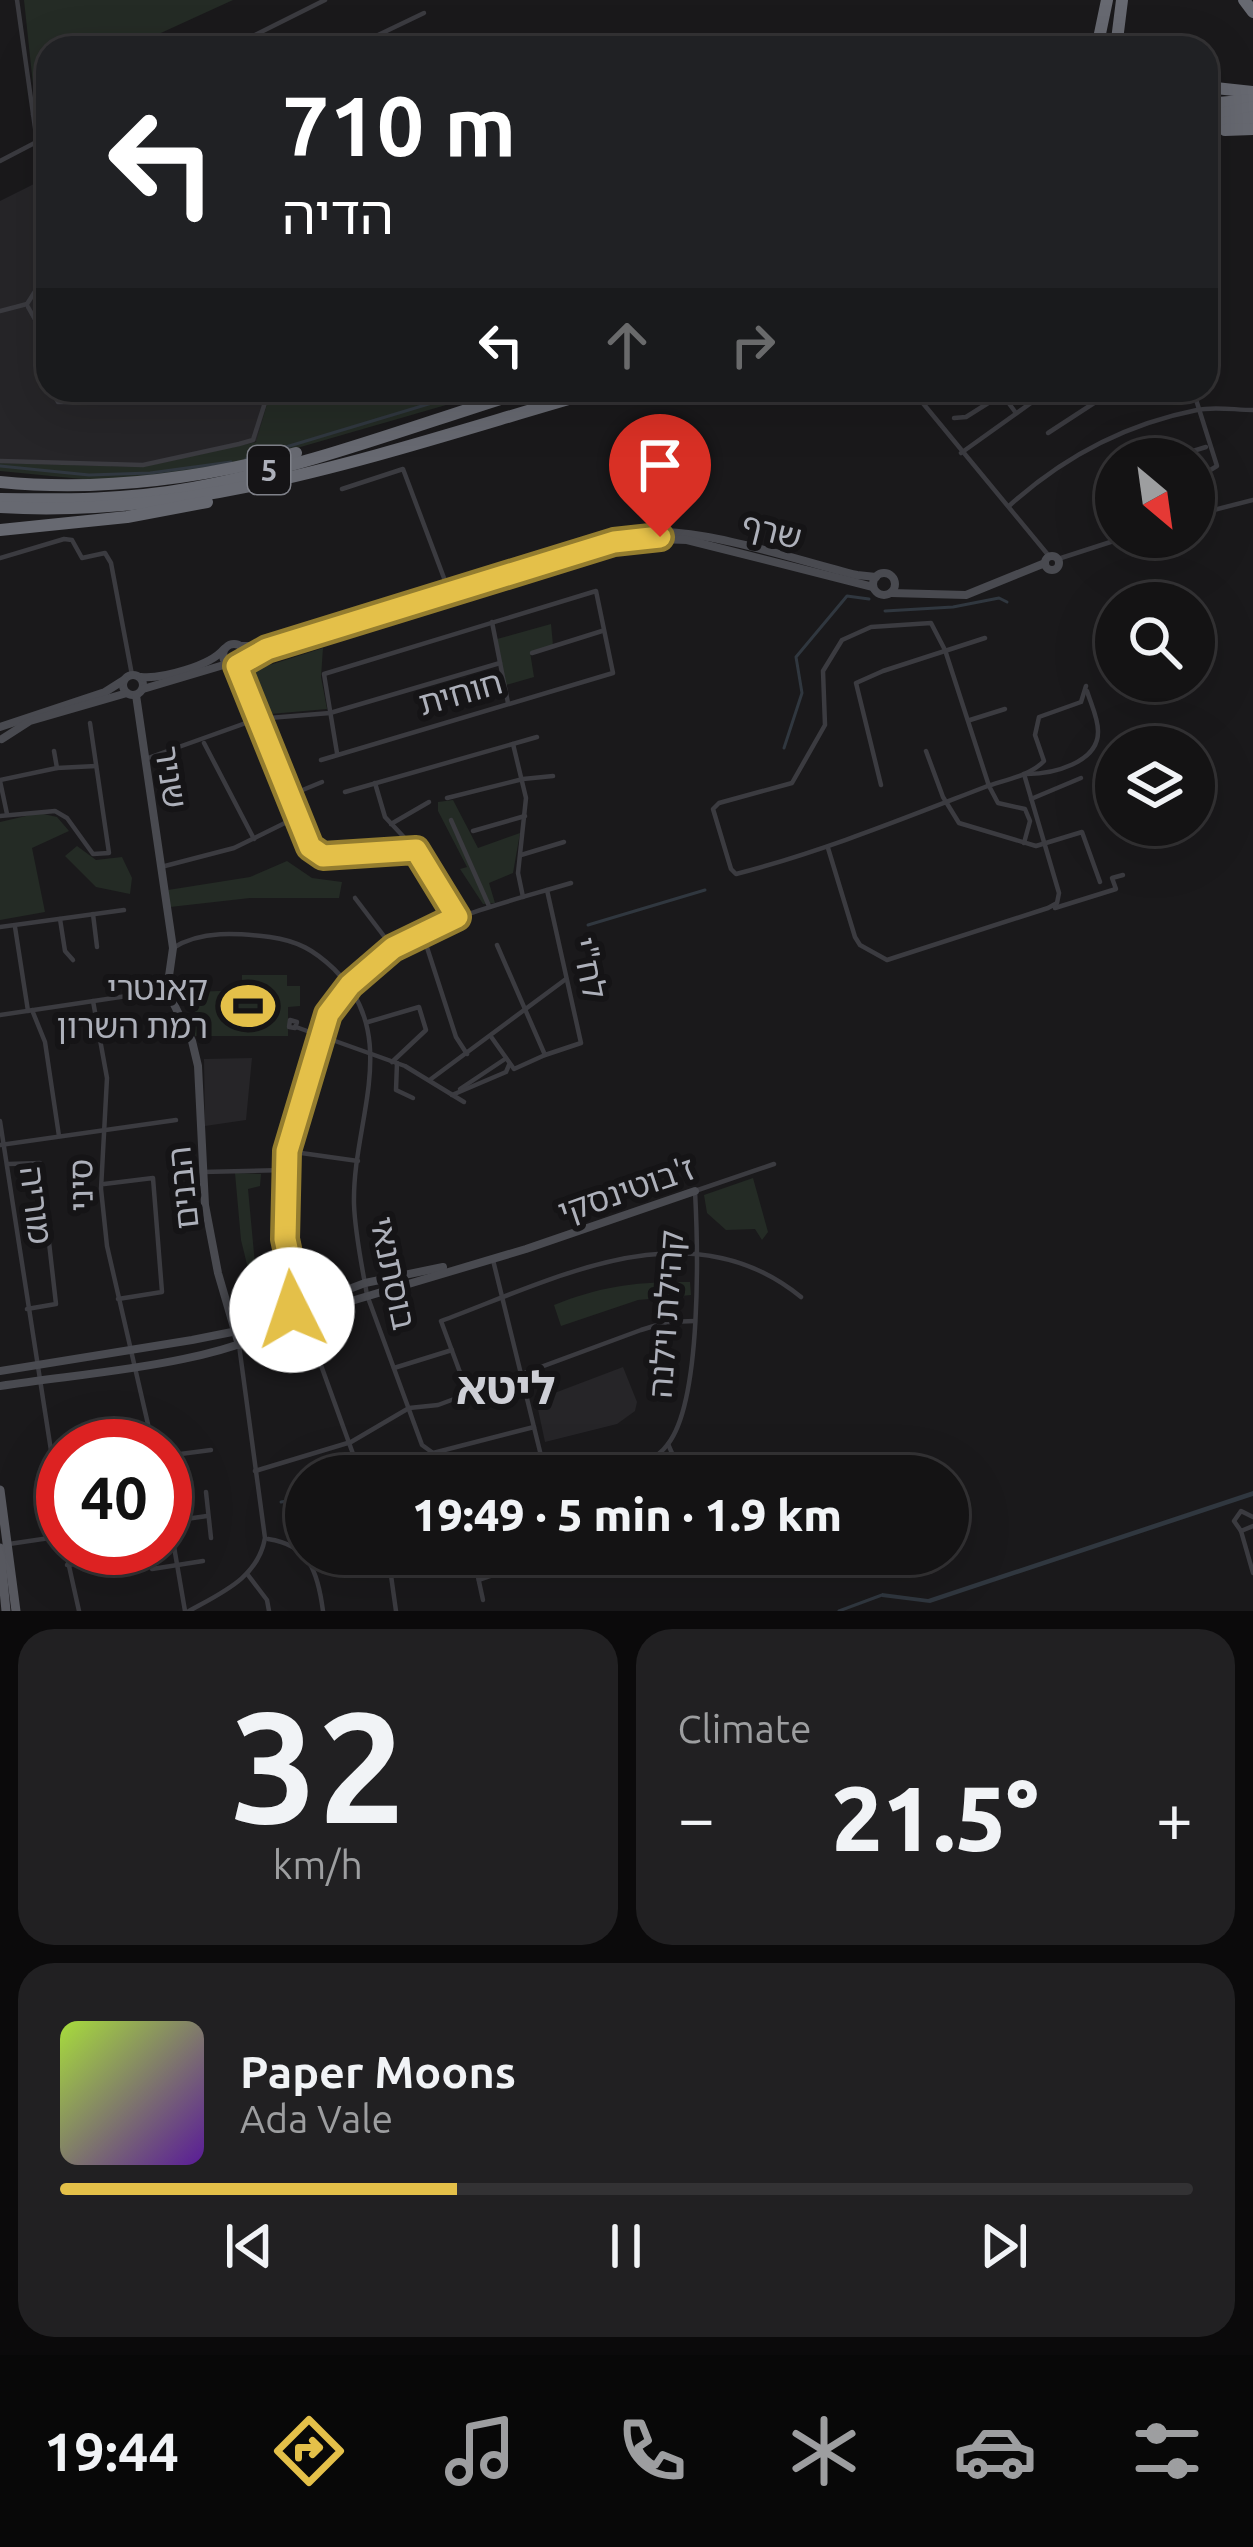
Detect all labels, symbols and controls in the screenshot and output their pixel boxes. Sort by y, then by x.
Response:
text: 710 m [282,78,516,172]
icon: left [84,84,240,240]
text: הדיה [282,184,394,244]
icon: left [468,312,534,378]
icon: ahead [594,312,660,378]
icon: right [720,312,786,378]
pin [609,414,711,537]
icon: arrive [627,432,693,498]
north arrow [1095,438,1215,558]
map controls [1095,438,1215,846]
road number: 5 [248,446,290,494]
street label: שרף [738,505,806,555]
button: search [1095,582,1215,702]
street label: חוחית [414,662,506,722]
button: layers [1095,726,1215,846]
street label: שניר [149,743,195,811]
street label: לח"י [565,934,615,1002]
place label: קאנטרי רמת השרון [56,969,208,1044]
sports icon: קאנטרי רמת השרון [219,977,277,1035]
street label: הבנים [159,1145,205,1231]
street label: ז'בוטינסקי [553,1148,699,1230]
street label: סיני [61,1158,99,1212]
street label: מוריה [14,1164,60,1246]
street label: בוסתנאי [364,1213,424,1333]
street label: קהילת וילנה [641,1229,689,1399]
position arrow [229,1247,355,1373]
district label: ליטא [456,1362,556,1413]
speed limit sign: 40 [36,1419,192,1575]
text: 19:49 · 5 min · 1.9 km [412,1489,842,1540]
text: 32 [230,1678,406,1852]
text: Climate [678,1707,812,1750]
text: 21.5° [832,1767,1039,1868]
text: − [678,1780,715,1854]
text: + [1156,1780,1193,1854]
text: km/h [273,1843,363,1886]
text: Paper Moons [240,2046,516,2097]
text: Ada Vale [240,2097,393,2140]
icon: previous [216,2213,282,2279]
icon: pause [593,2213,659,2279]
icon: next [971,2213,1037,2279]
icon: directions [267,2409,351,2493]
icon: music [438,2409,522,2493]
icon: phone [610,2409,694,2493]
icon: climate [782,2409,866,2493]
icon: car [953,2409,1037,2493]
icon: filters [1125,2409,1209,2493]
text: 19:44 [44,2421,179,2481]

